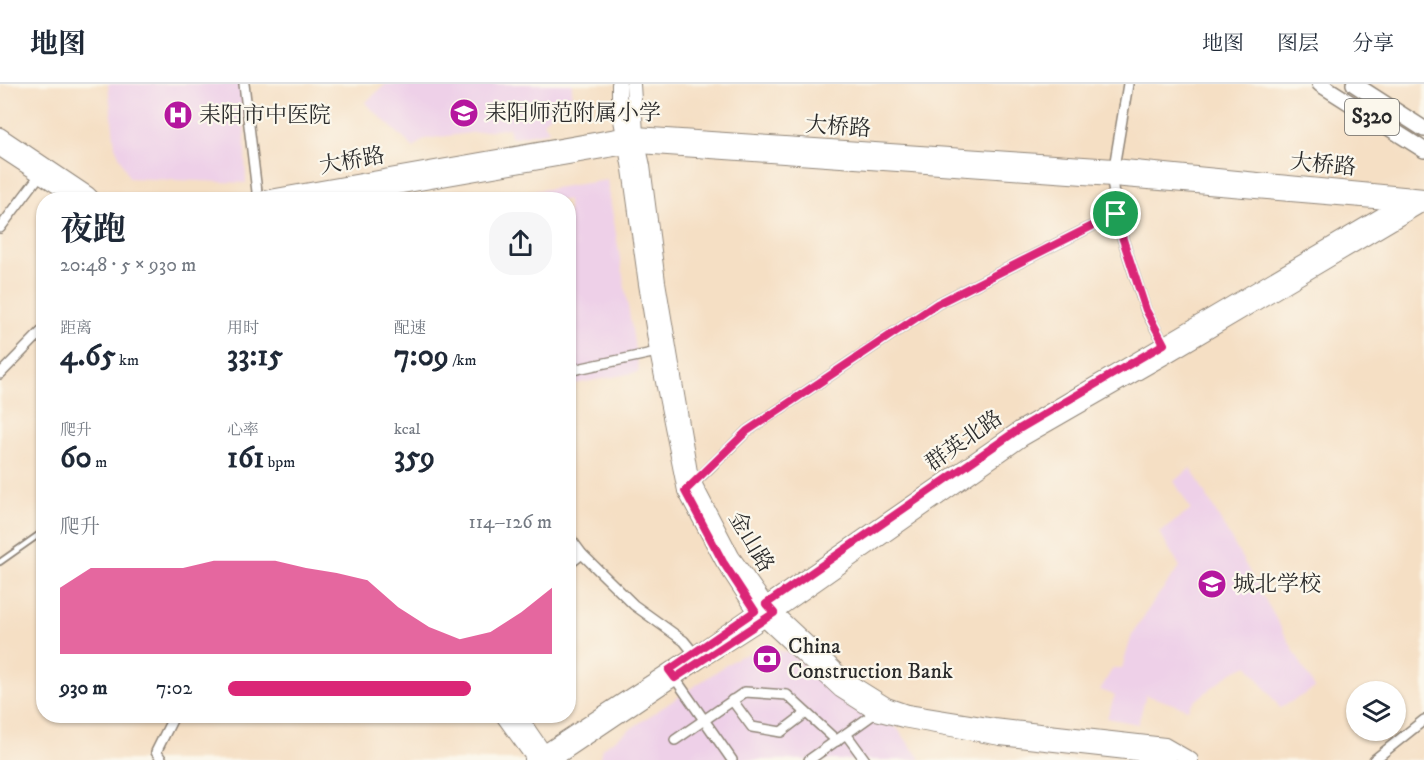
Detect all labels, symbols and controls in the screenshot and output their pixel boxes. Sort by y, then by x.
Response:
text: 地图 [30,27,86,62]
text: 地图 [1202,31,1244,57]
text: 图层 [1277,31,1319,57]
text: 分享 [1352,31,1394,57]
school or university icon: 耒阳师范附属小学 [448,97,480,129]
hospital icon: 耒阳市中医院 [162,99,194,131]
road number: S320 [1345,99,1399,135]
place label: 耒阳师范附属小学 [485,100,661,127]
place label: 耒阳市中医院 [199,102,331,129]
street label: 大桥路 [804,111,872,143]
street label: 大桥路 [317,142,387,180]
street label: 大桥路 [1289,149,1357,181]
pin [1090,188,1141,239]
icon: arrive [1099,197,1132,230]
text: 夜跑 [60,210,126,251]
button: share [489,212,552,275]
text: 20:48 · 5 × 930 m [60,253,196,278]
text: 距离 [60,318,92,338]
text: 用时 [227,318,259,338]
text: 配速 [394,318,426,338]
text: 4.65 [60,338,116,375]
text: 33:15 [227,338,283,375]
text: 7:09 [394,338,449,375]
text: km [116,350,139,370]
text: /km [449,350,476,370]
street label: 群英北路 [920,405,1008,477]
text: kcal [394,419,420,439]
text: 爬升 [60,420,92,440]
text: 心率 [227,420,259,440]
text: 359 [394,439,435,476]
text: 60 [60,440,92,477]
text: 161 [227,440,264,477]
text: m [92,452,107,472]
text: bpm [264,452,295,472]
street label: 金山路 [722,507,780,577]
text: 114–126 m [468,510,552,535]
text: 爬升 [60,515,100,540]
school or university icon: 城北学校 [1196,568,1228,600]
place label: 城北学校 [1233,571,1321,598]
place label: China Construction Bank [788,633,953,685]
bank icon: China Construction Bank [751,643,783,675]
text: 930 m [60,676,108,701]
text: 7:02 [156,676,192,701]
map controls [1346,681,1406,741]
button: layers [1346,681,1406,741]

